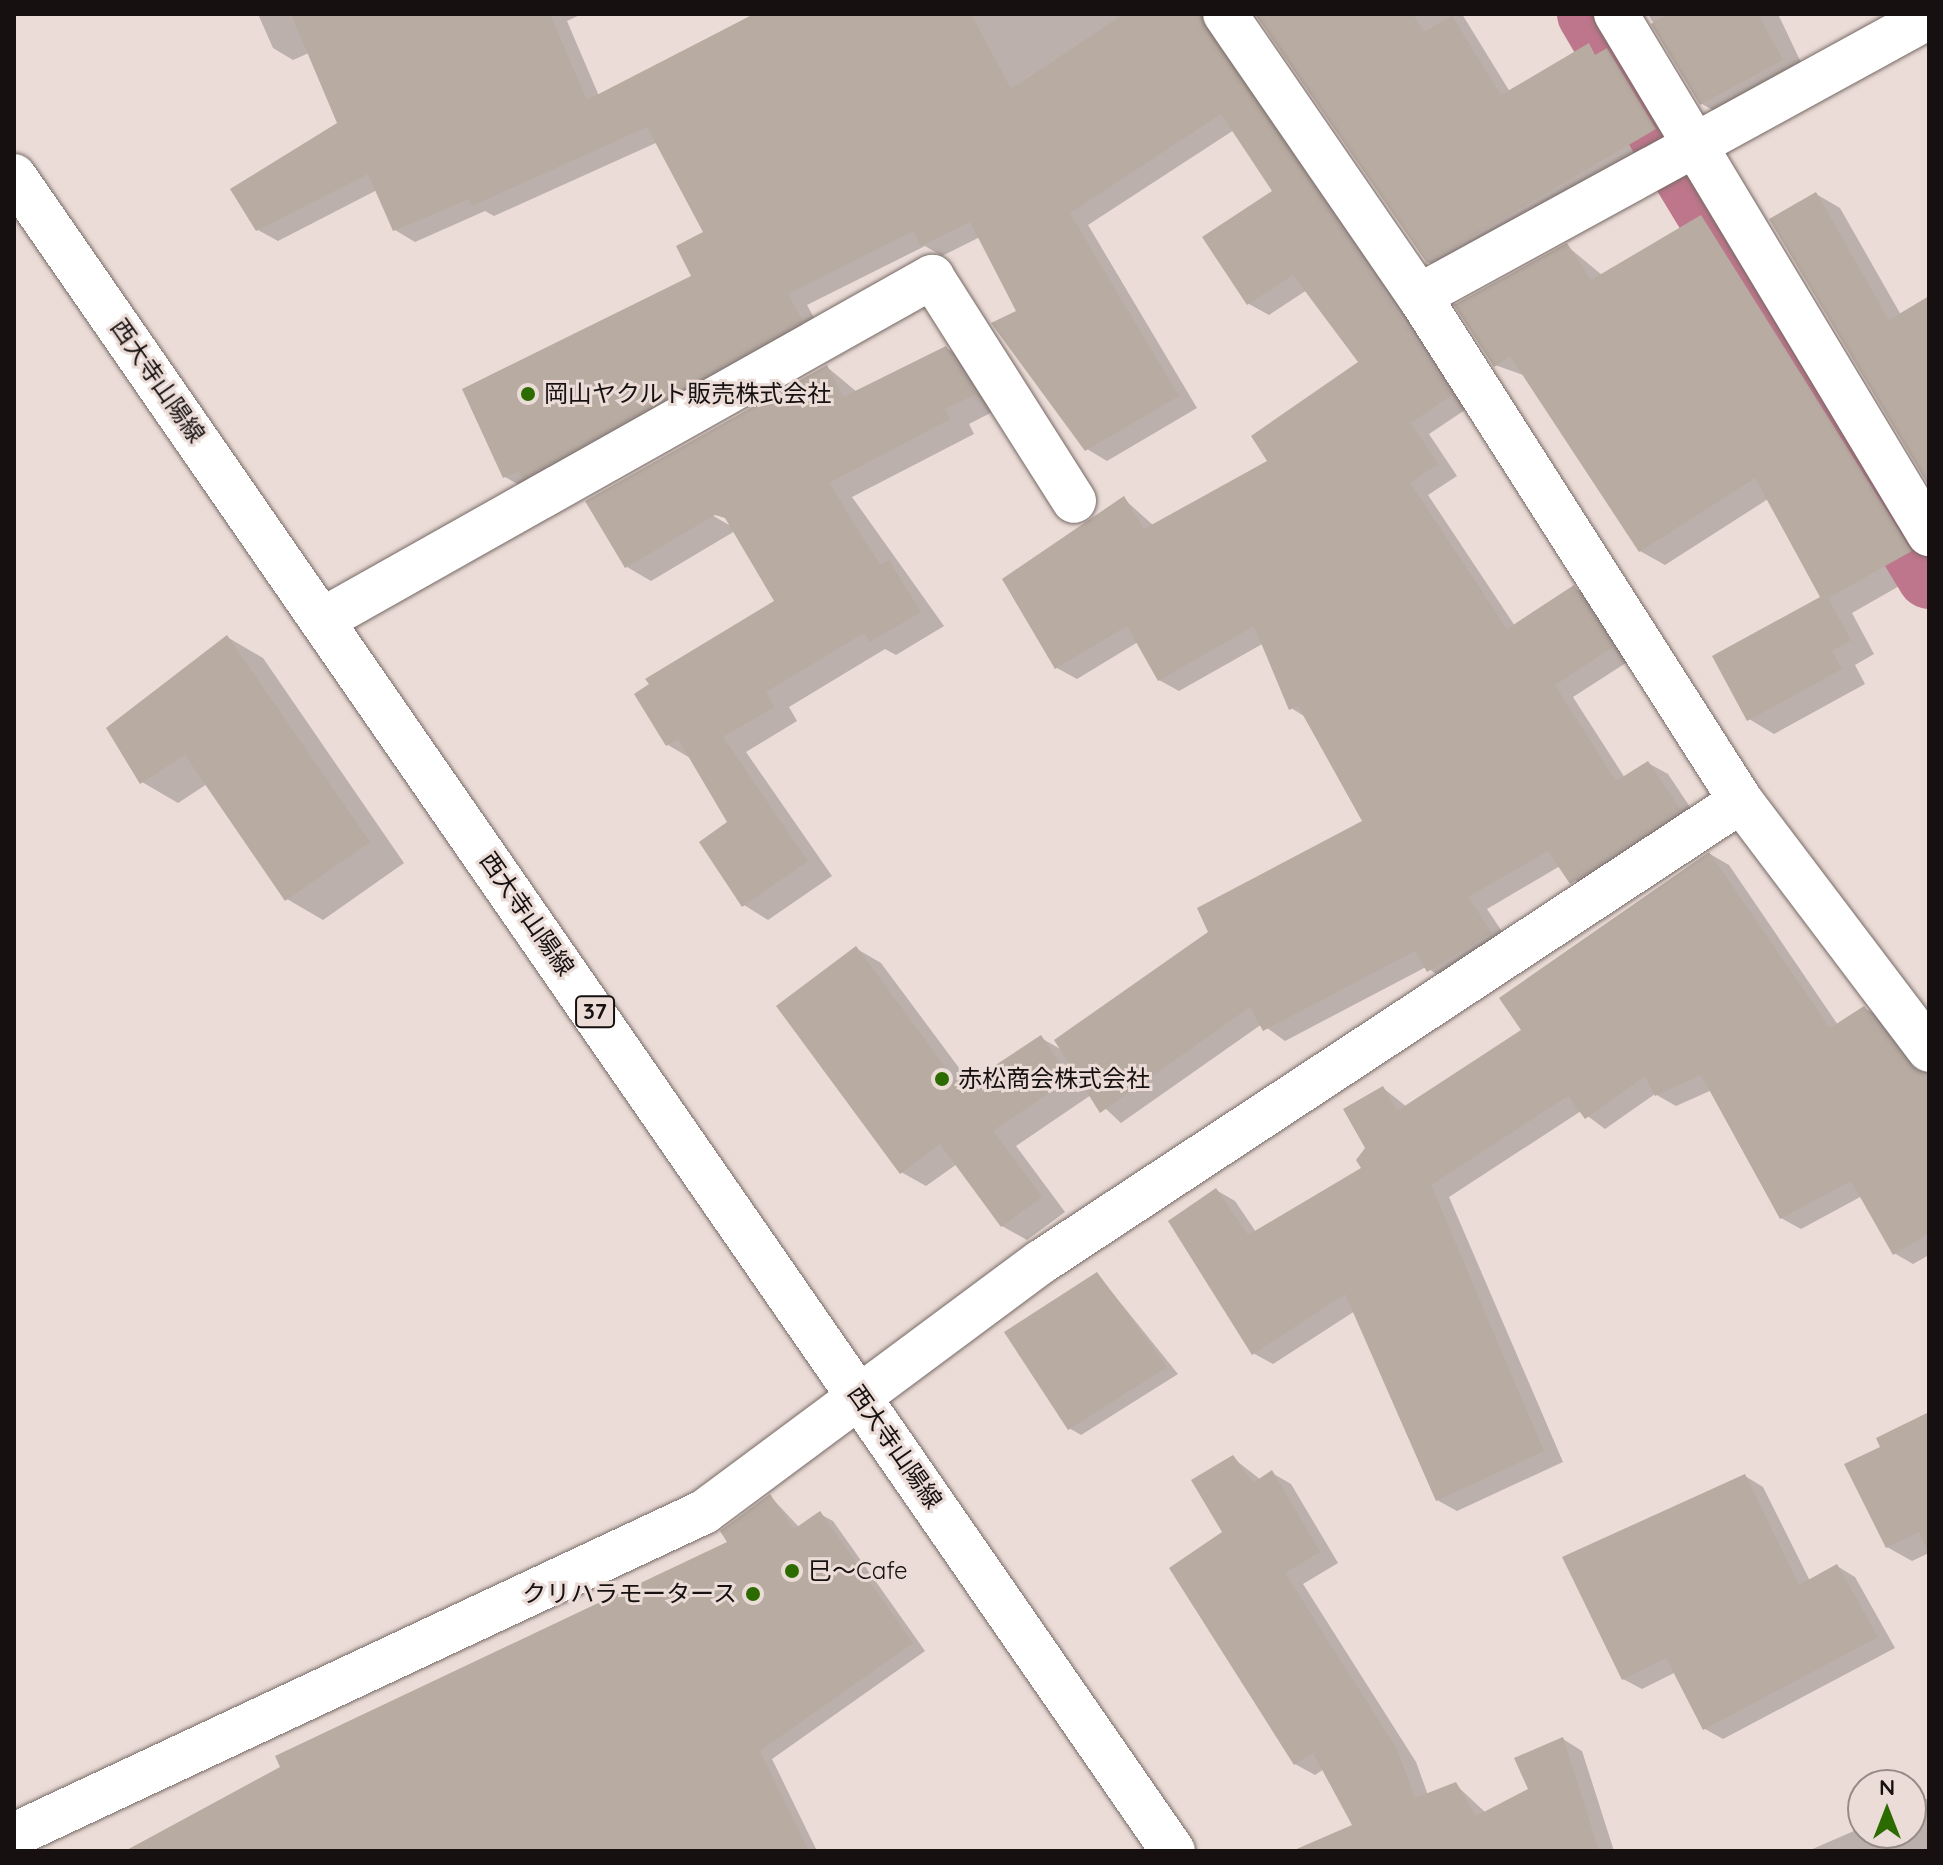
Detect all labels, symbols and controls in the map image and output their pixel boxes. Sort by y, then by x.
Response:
street label: 西大寺山陽線 [105,314,211,448]
place label: 岡山ヤクルト販売株式会社 [544,380,832,408]
marker: 岡山ヤクルト販売株式会社 [519,385,537,403]
street label: 西大寺山陽線 [474,847,580,981]
road number: 37 [575,994,615,1030]
place label: 赤松商会株式会社 [958,1065,1150,1093]
marker: 赤松商会株式会社 [933,1070,951,1088]
street label: 西大寺山陽線 [842,1380,948,1514]
place label: 巳～Cafe [808,1557,908,1585]
marker: 巳～Cafe [783,1562,801,1580]
place label: クリハラモータース [521,1580,737,1608]
marker: クリハラモータース [744,1585,762,1603]
north arrow [1847,1769,1927,1849]
text: N [1879,1773,1895,1801]

